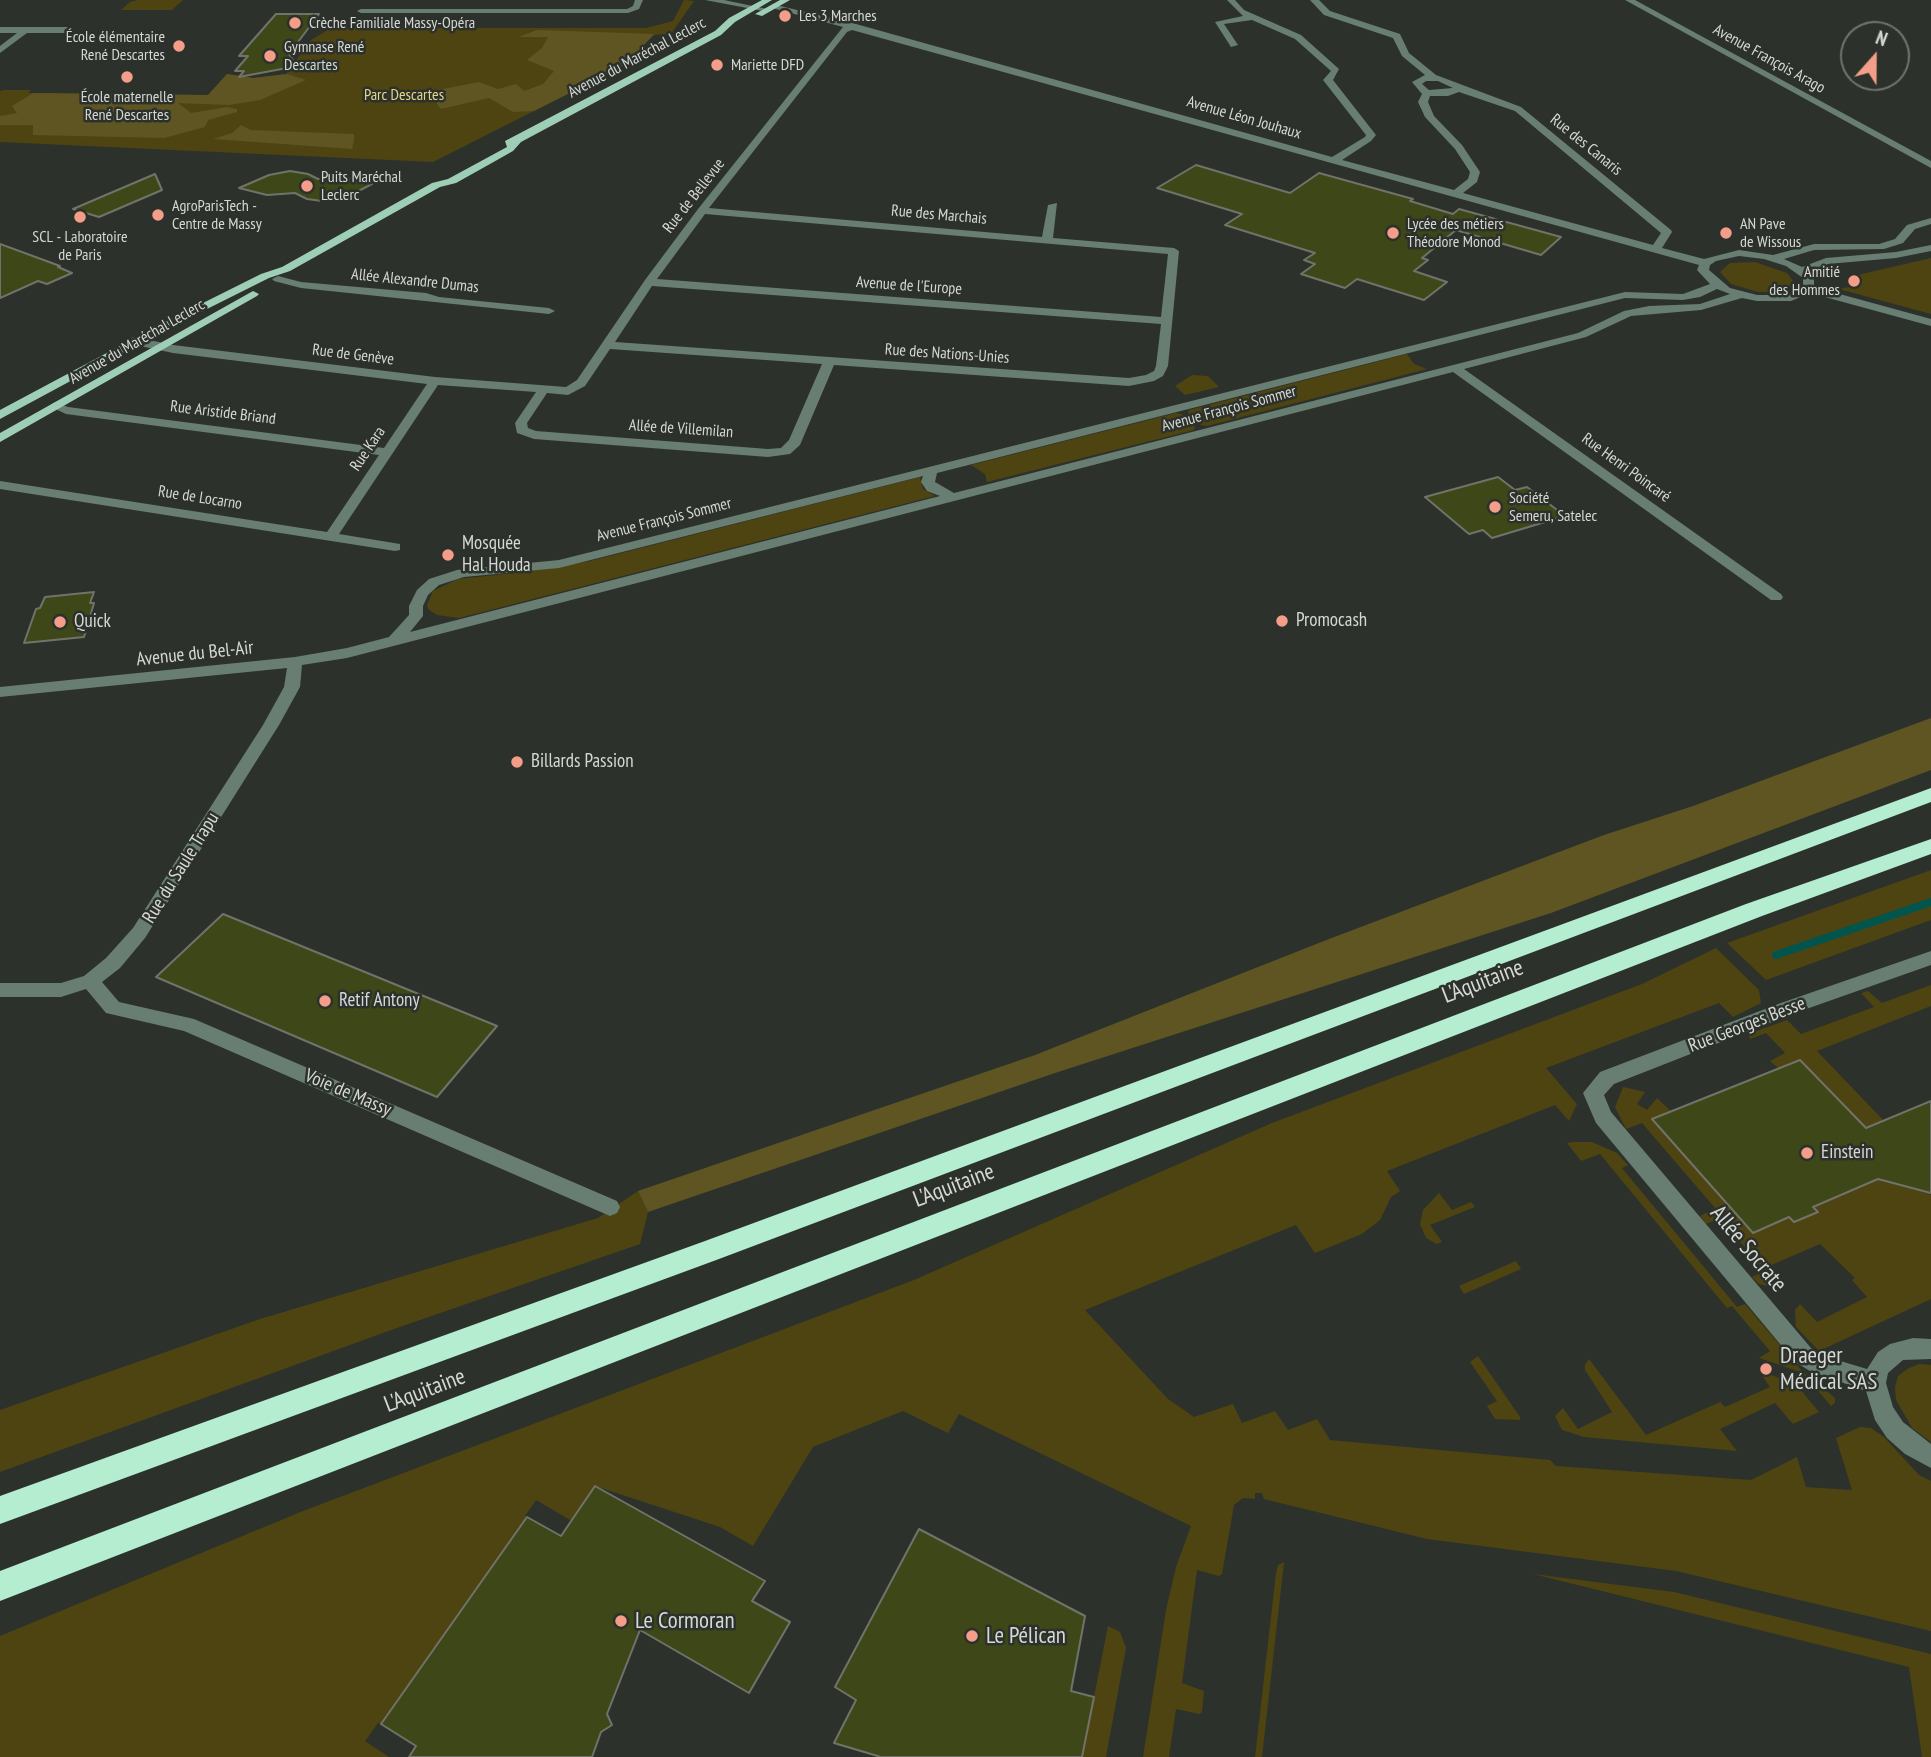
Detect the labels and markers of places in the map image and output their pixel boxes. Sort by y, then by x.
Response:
place label: Les 3 Marches [799,6,877,26]
marker: Les 3 Marches [777,8,793,24]
place label: Crèche Familiale Massy-Opéra [309,13,475,33]
marker: Crèche Familiale Massy-Opéra [287,15,303,31]
place label: École élémentaire René Descartes [66,27,165,65]
place label: Gymnase René Descartes [284,37,364,75]
marker: École élémentaire René Descartes [171,38,187,54]
marker: Gymnase René Descartes [262,48,278,64]
place label: Mariette DFD [731,55,804,75]
marker: Mariette DFD [709,57,725,73]
marker: École maternelle René Descartes [119,69,135,85]
place label: École maternelle René Descartes [81,87,173,125]
place label: Puits Maréchal Leclerc [321,167,402,205]
marker: Puits Maréchal Leclerc [299,178,315,194]
place label: AgroParisTech - Centre de Massy [172,196,262,234]
marker: AgroParisTech - Centre de Massy [150,207,166,223]
marker: SCL - Laboratoire de Paris [72,209,88,225]
place label: Lycée des métiers Théodore Monod [1407,214,1504,252]
place label: AN Pave de Wissous [1740,214,1801,252]
marker: Lycée des métiers Théodore Monod [1385,225,1401,241]
marker: AN Pave de Wissous [1718,225,1734,241]
place label: SCL - Laboratoire de Paris [32,227,128,265]
place label: Amitié des Hommes [1769,262,1840,300]
marker: Amitié des Hommes [1846,273,1862,289]
place label: Société Semeru, Satelec [1509,488,1597,526]
marker: Société Semeru, Satelec [1487,499,1503,515]
place label: Mosquée Hal Houda [462,533,531,577]
marker: Mosquée Hal Houda [440,547,456,563]
place label: Promocash [1296,610,1367,632]
place label: Quick [74,611,111,633]
marker: Promocash [1274,613,1290,629]
marker: Quick [52,614,68,630]
place label: Billards Passion [531,751,634,773]
marker: Billards Passion [509,754,525,770]
place label: Retif Antony [339,990,420,1012]
marker: Retif Antony [317,993,333,1009]
place label: Einstein [1821,1142,1873,1164]
marker: Einstein [1799,1145,1815,1161]
place label: Draeger Médical SAS [1780,1342,1877,1396]
marker: Draeger Médical SAS [1758,1361,1774,1377]
place label: Le Cormoran [635,1607,735,1635]
marker: Le Cormoran [613,1613,629,1629]
place label: Le Pélican [986,1622,1066,1650]
marker: Le Pélican [964,1628,980,1644]

